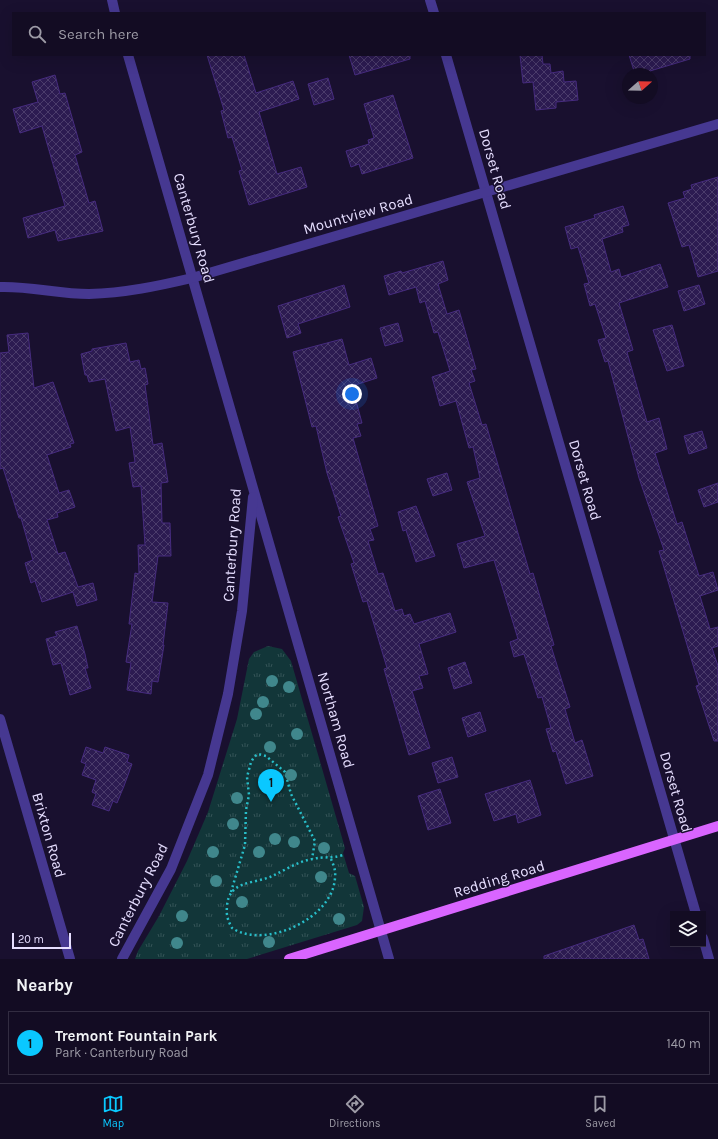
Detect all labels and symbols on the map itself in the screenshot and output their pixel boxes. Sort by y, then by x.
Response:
north arrow [622,68,658,104]
street label: Dorset Road [475,127,515,211]
street label: Canterbury Road [170,171,218,285]
street label: Mountview Road [301,190,415,238]
your location [342,384,362,404]
street label: Dorset Road [565,438,605,522]
street label: Canterbury Road [219,488,245,602]
street label: Northam Road [314,670,358,770]
street label: Dorset Road [656,750,696,834]
pin: 1 [258,769,284,802]
street label: Brixton Road [28,790,70,880]
street label: Canterbury Road [104,840,172,950]
street label: Redding Road [451,857,547,901]
scale bar [12,931,71,950]

